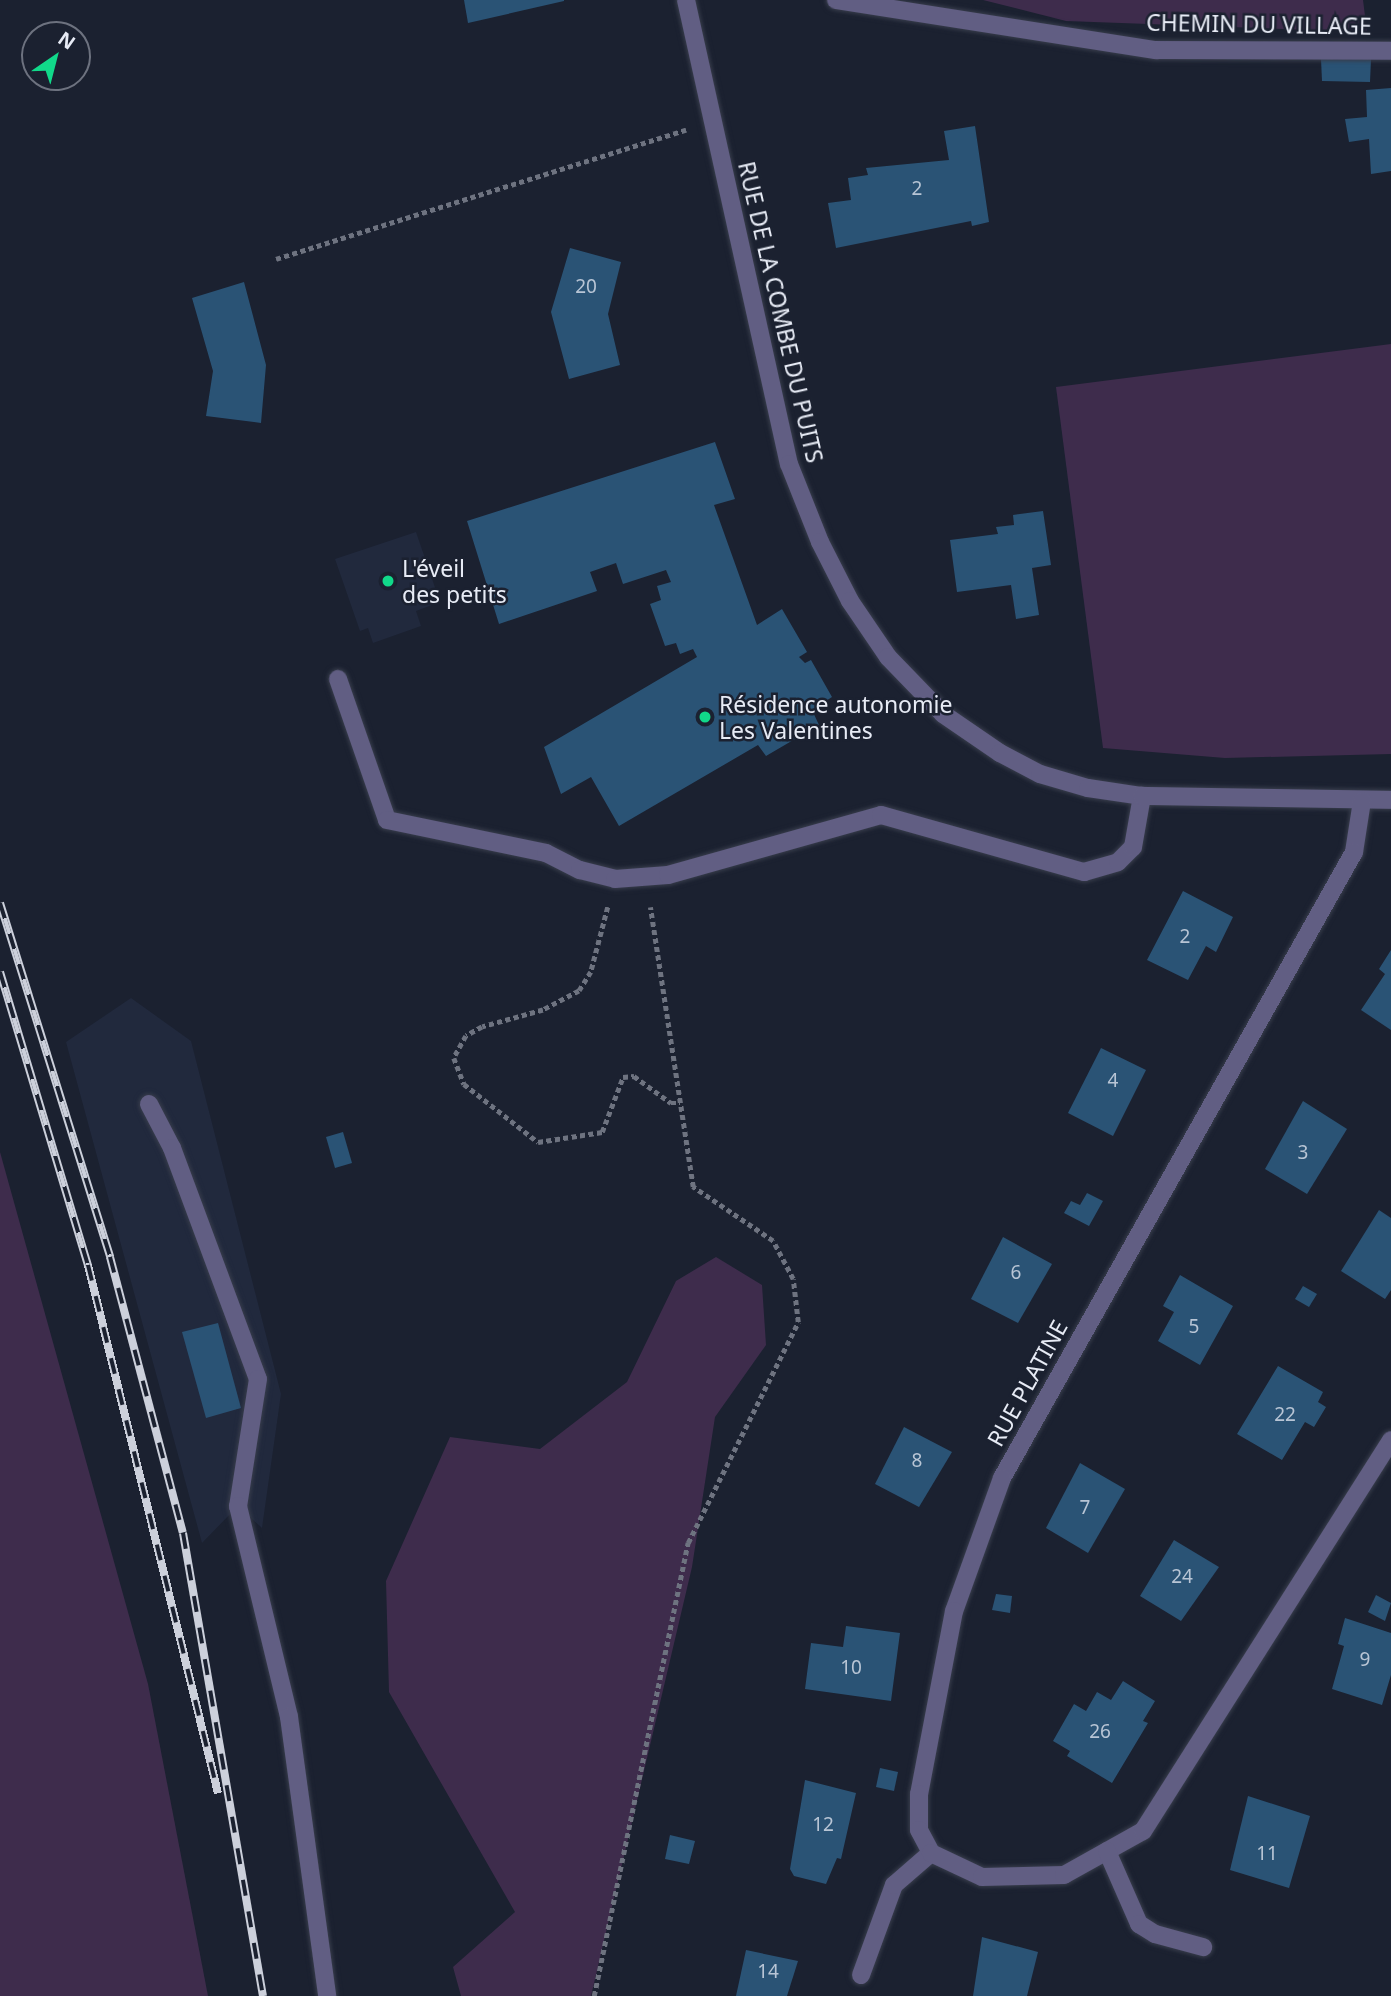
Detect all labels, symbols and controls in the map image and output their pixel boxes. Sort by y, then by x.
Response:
street label: CHEMIN DU VILLAGE [1146,8,1372,40]
north arrow [21,21,91,91]
text: N [53,25,81,56]
street label: RUE DE LA COMBE DU PUITS [733,159,829,465]
house number: 2 [912,178,922,200]
house number: 20 [575,276,597,298]
place label: L'éveil des petits [402,554,507,608]
marker: L'éveil des petits [380,573,396,589]
place label: Résidence autonomie Les Valentines [719,690,952,744]
marker: Résidence autonomie Les Valentines [697,709,713,725]
house number: 2 [1180,926,1190,948]
house number: 4 [1108,1070,1118,1092]
house number: 3 [1298,1142,1308,1164]
house number: 6 [1011,1262,1021,1284]
street label: RUE PLATINE [981,1315,1073,1451]
house number: 5 [1189,1316,1199,1338]
house number: 22 [1274,1404,1296,1426]
house number: 8 [912,1450,922,1472]
house number: 7 [1080,1497,1090,1519]
house number: 24 [1171,1566,1193,1588]
house number: 9 [1360,1649,1370,1671]
house number: 10 [840,1657,862,1679]
house number: 26 [1089,1721,1111,1743]
house number: 12 [812,1814,834,1836]
house number: 11 [1256,1843,1278,1865]
house number: 14 [757,1961,779,1983]

